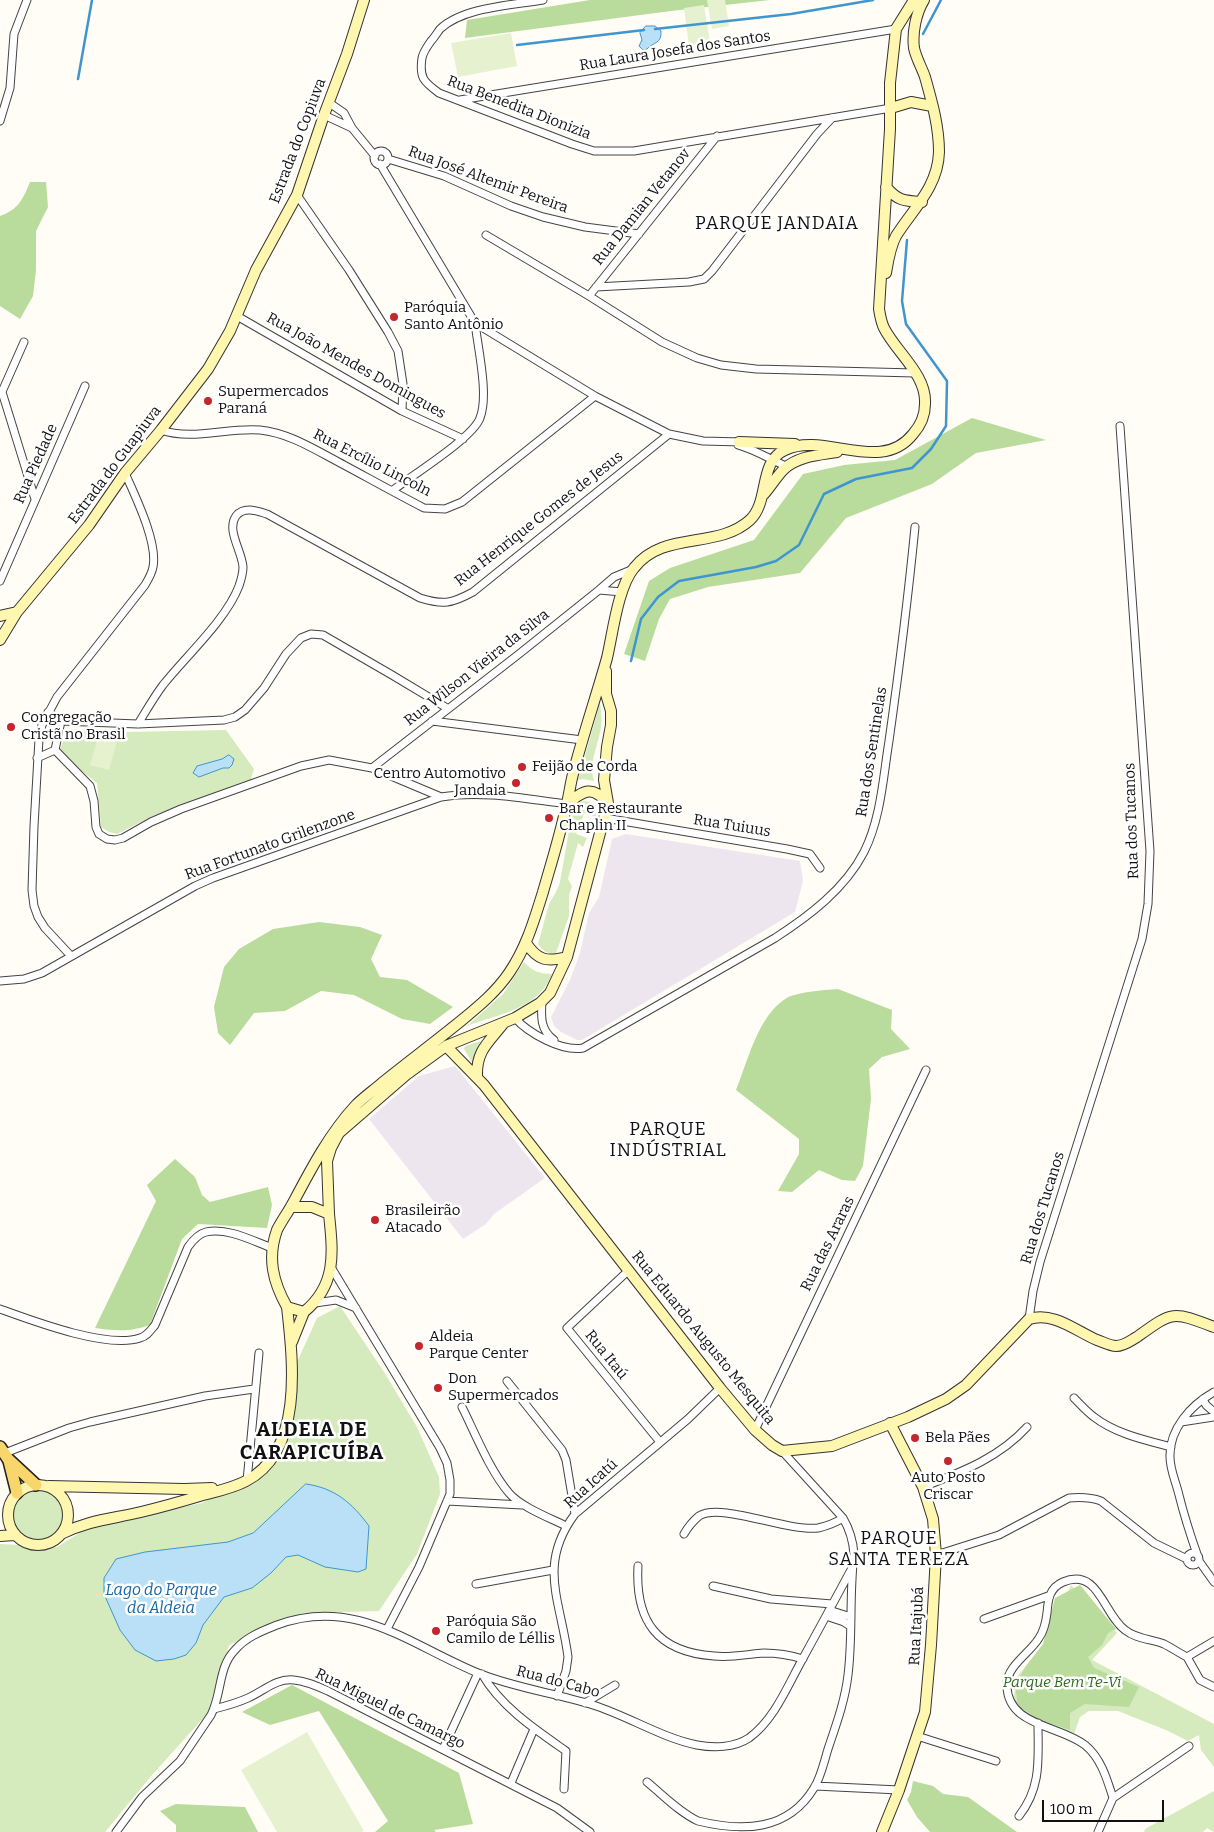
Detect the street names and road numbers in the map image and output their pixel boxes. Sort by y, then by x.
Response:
street label: Rua Laura Josefa dos Santos [578,27,772,75]
street label: Rua Benedita Dionizia [445,72,593,144]
street label: Estrada do Copiuva [266,76,330,206]
street label: Rua José Altemir Pereira [406,143,570,217]
street label: Rua Damian Vetanov [589,145,695,269]
street label: Rua João Mendes Domingues [263,309,449,423]
street label: Estrada do Guapiuva [65,402,165,528]
street label: Rua Piedade [10,421,62,507]
street label: Rua Ercílio Lincoln [310,425,434,501]
street label: Rua Henrique Gomes de Jesus [451,448,627,590]
street label: Rua Wilson Vieira da Silva [401,606,553,730]
street label: Rua dos Sentinelas [853,686,891,818]
street label: Rua dos Tucanos [1121,762,1143,880]
street label: Rua Fortunato Grilenzone [182,806,358,884]
street label: Rua Tuiuus [692,811,772,841]
street label: Rua dos Tucanos [1017,1150,1069,1266]
street label: Rua das Araras [797,1194,859,1294]
street label: Rua Eduardo Augusto Mesquita [627,1248,779,1428]
street label: Rua Itaú [581,1327,631,1383]
street label: Rua Icatú [561,1455,621,1513]
street label: Rua Itajubá [906,1586,928,1666]
street label: Rua do Cabo [514,1662,602,1702]
street label: Rua Miguel de Camargo [312,1665,468,1753]

